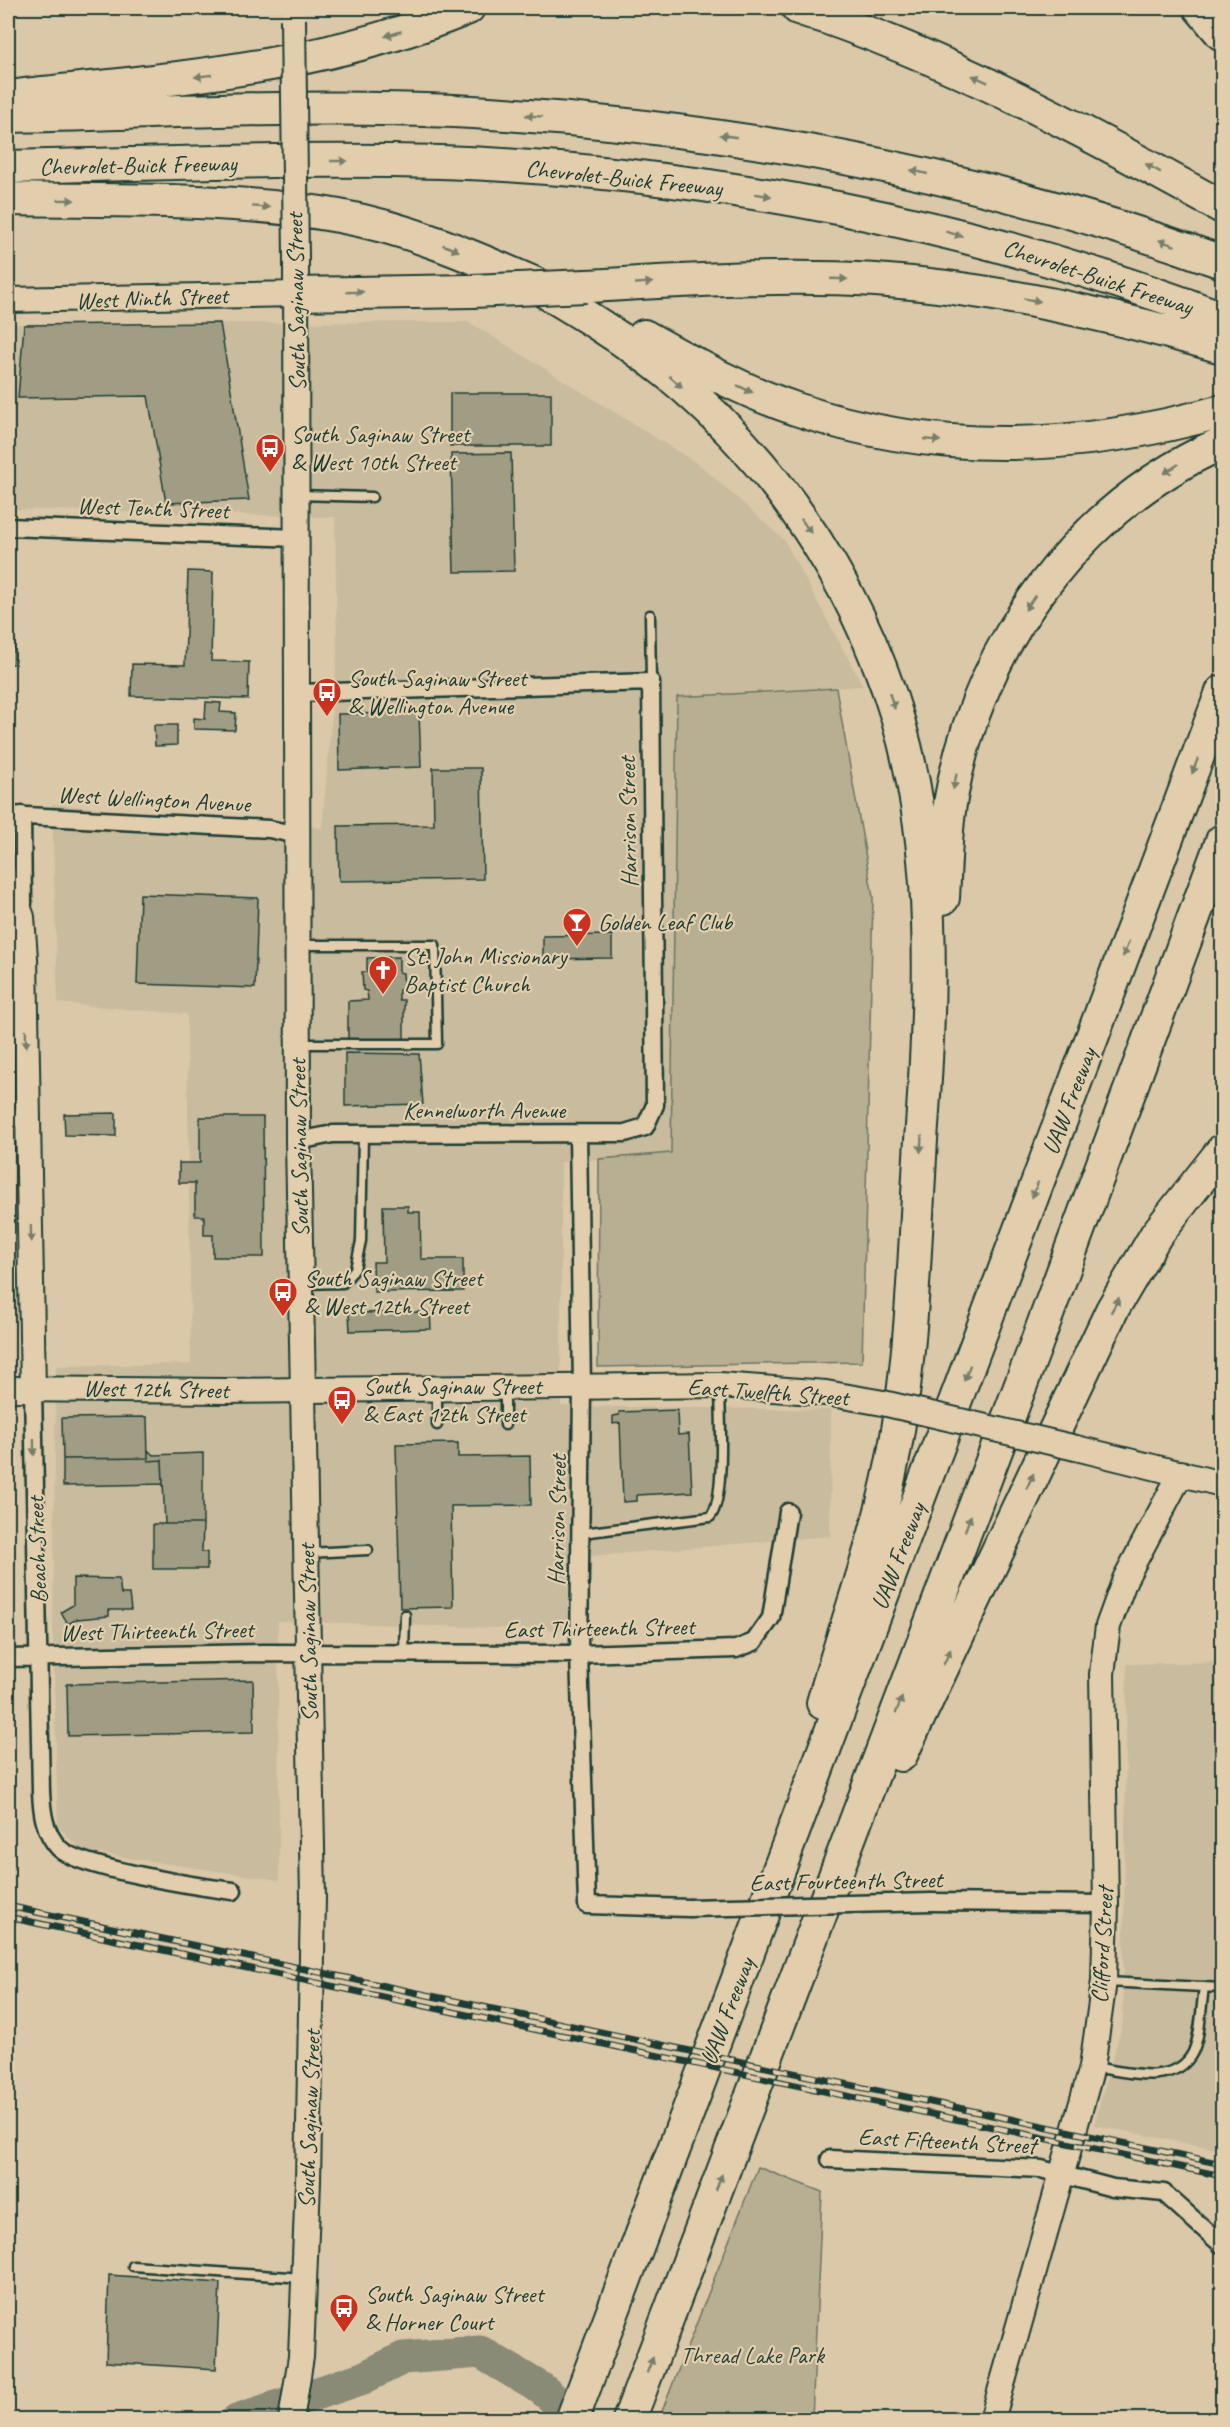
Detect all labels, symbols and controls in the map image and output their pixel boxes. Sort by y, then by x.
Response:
one-way arrow [384,30,402,39]
one-way arrow [193,71,212,81]
one-way arrow [970,74,988,84]
one-way arrow [524,111,543,120]
one-way arrow [718,132,737,141]
street label: Chevrolet-Buick Freeway [39,148,239,182]
street label: Chevrolet-Buick Freeway [524,153,725,203]
one-way arrow [329,156,348,166]
one-way arrow [1144,163,1161,173]
one-way arrow [909,167,928,176]
one-way arrow [754,190,773,199]
one-way arrow [56,195,75,205]
one-way arrow [251,202,270,212]
street label: South Saginaw Street [279,211,313,391]
one-way arrow [945,230,963,239]
street label: Chevrolet-Buick Freeway [1000,232,1198,322]
one-way arrow [1158,237,1176,247]
one-way arrow [442,243,460,253]
one-way arrow [829,274,848,283]
one-way arrow [634,278,653,287]
street label: West Ninth Street [75,280,231,316]
one-way arrow [345,288,364,297]
one-way arrow [1023,296,1042,305]
one-way arrow [668,375,683,388]
one-way arrow [737,384,754,393]
place label: South Saginaw Street & West 10th Street [291,419,471,477]
bus stop icon: South Saginaw Street & West 10th Street [254,432,286,474]
one-way arrow [923,435,942,444]
one-way arrow [1163,464,1179,475]
street label: West Tenth Street [77,490,231,526]
one-way arrow [800,518,812,534]
one-way arrow [1024,594,1036,610]
place label: South Saginaw Street & Wellington Avenue [348,663,528,721]
bus stop icon: South Saginaw Street & Wellington Avenue [311,676,343,718]
one-way arrow [887,692,897,710]
street label: Harrison Street [612,754,644,888]
one-way arrow [1189,757,1199,775]
one-way arrow [950,772,959,791]
street label: West Wellington Avenue [57,779,253,819]
bar icon: Golden Leaf Club [561,906,593,948]
place label: Golden Leaf Club [598,907,734,937]
one-way arrow [1121,940,1131,958]
place label: St. John Missionary Baptist Church [404,941,568,999]
church icon: St. John Missionary Baptist Church [367,954,399,996]
one-way arrow [22,1030,31,1049]
street label: UAW Freeway [1035,1042,1104,1159]
street label: South Saginaw Street [282,1057,316,1237]
street label: Kennelworth Avenue [403,1095,567,1125]
one-way arrow [916,1134,926,1153]
one-way arrow [1030,1181,1039,1199]
one-way arrow [26,1224,35,1243]
place label: South Saginaw Street & West 12th Street [304,1263,484,1321]
bus stop icon: South Saginaw Street & West 12th Street [267,1276,299,1318]
one-way arrow [1109,1297,1120,1313]
one-way arrow [961,1364,971,1382]
place label: South Saginaw Street & East 12th Street [363,1371,543,1429]
street label: East Twelfth Street [687,1371,851,1413]
street label: West 12th Street [83,1373,231,1405]
bus stop icon: South Saginaw Street & East 12th Street [326,1384,358,1426]
one-way arrow [29,1438,38,1457]
street label: Harrison Street [541,1452,573,1586]
one-way arrow [1025,1472,1034,1489]
street label: Beach Street [20,1494,54,1604]
street label: UAW Freeway [864,1497,933,1614]
one-way arrow [964,1514,974,1532]
street label: South Saginaw Street [291,1542,325,1722]
street label: East Thirteenth Street [503,1611,697,1645]
street label: West Thirteenth Street [60,1614,256,1648]
one-way arrow [942,1649,951,1666]
one-way arrow [895,1696,905,1714]
street label: East Fourteenth Street [749,1864,945,1898]
street label: Clifford Street [1084,1883,1120,2004]
street label: UAW Freeway [693,1952,762,2069]
street label: South Saginaw Street [291,2027,327,2209]
street label: East Fifteenth Street [857,2121,1040,2161]
one-way arrow [714,2173,724,2191]
place label: South Saginaw Street & Horner Court [365,2279,545,2337]
bus stop icon: South Saginaw Street & Horner Court [328,2292,360,2334]
park label: Thread Lake Park [680,2340,826,2370]
one-way arrow [645,2356,655,2374]

